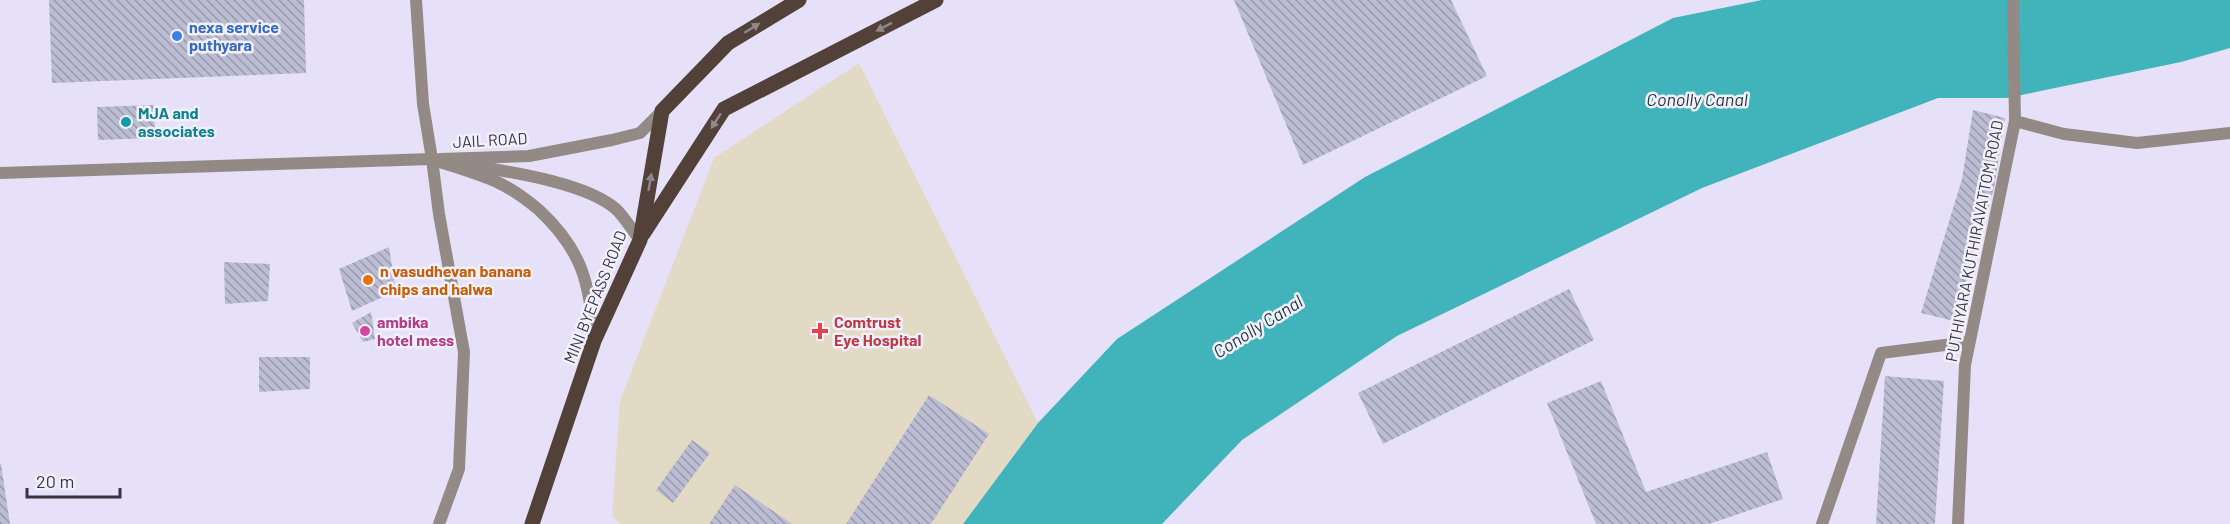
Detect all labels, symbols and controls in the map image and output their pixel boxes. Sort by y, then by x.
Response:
place label: nexa service puthyara [189,17,279,54]
one-way arrow [876,22,893,31]
one-way arrow [744,23,760,34]
marker: nexa service puthyara [170,29,184,43]
water label: Conolly Canal [1646,88,1748,110]
place label: MJA and associates [138,103,215,140]
one-way arrow [710,113,722,129]
marker: MJA and associates [119,115,133,129]
street label: PUTHIYARA KUTHIRAVATTOM ROAD [1941,119,2006,363]
street label: JAIL ROAD [452,128,528,151]
one-way arrow [645,172,654,191]
street label: MINI BYEPASS ROAD [559,228,630,366]
place label: n vasudhevan banana chips and halwa [380,261,531,298]
marker: n vasudhevan banana chips and halwa [361,273,375,287]
water label: Conolly Canal [1209,290,1306,362]
place label: ambika hotel mess [377,312,454,349]
place label: Comtrust Eye Hospital [834,312,922,349]
marker: Comtrust Eye Hospital [811,322,829,340]
marker: ambika hotel mess [358,324,372,338]
scale bar [27,461,120,499]
text: 20 m [36,470,74,492]

